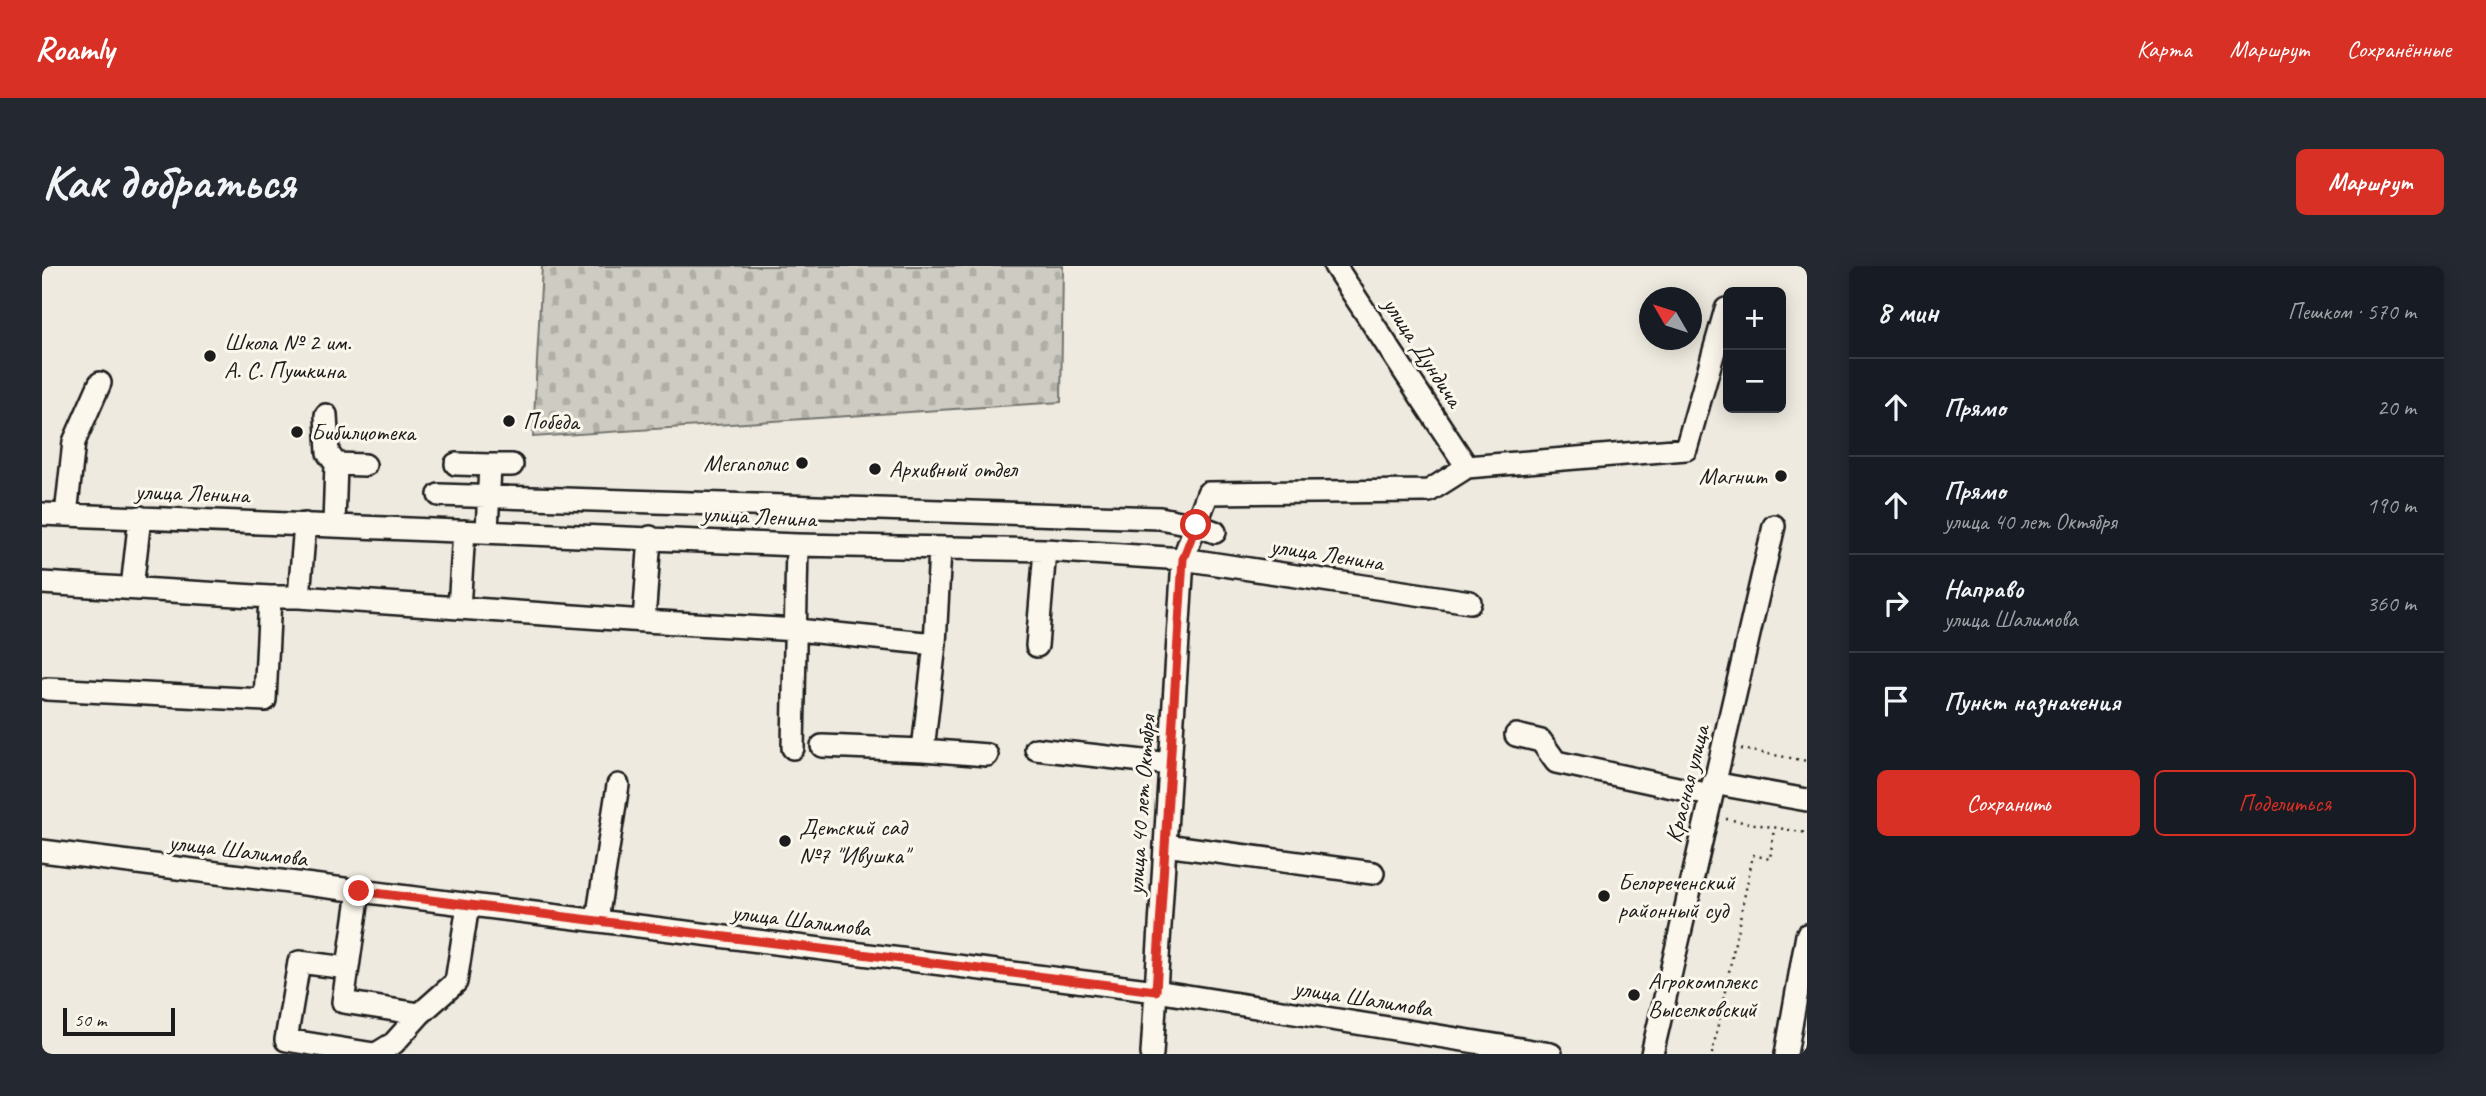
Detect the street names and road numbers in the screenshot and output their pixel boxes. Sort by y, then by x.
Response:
street label: улица Дундича [1375,290,1471,414]
street label: улица Ленина [132,476,252,510]
street label: улица Ленина [699,498,819,534]
street label: улица Ленина [1266,530,1388,578]
street label: улица 40 лет Октября [1120,712,1162,898]
street label: Красная улица [1658,720,1717,846]
street label: улица Шалимова [165,826,310,874]
street label: улица Шалимова [728,896,873,944]
street label: улица Шалимова [1290,972,1436,1024]

